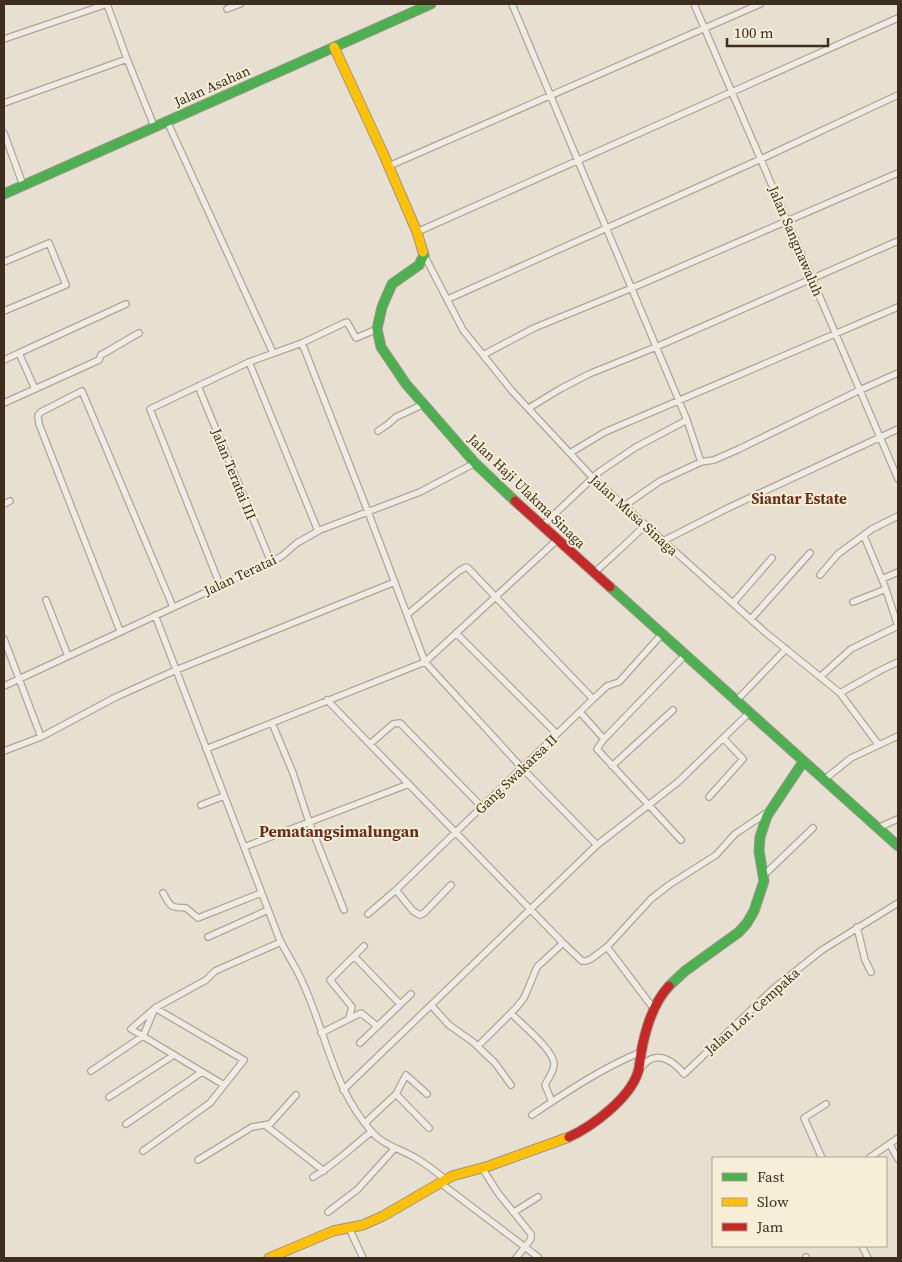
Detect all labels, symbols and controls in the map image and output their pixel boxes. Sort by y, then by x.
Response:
scale bar [727,15,828,47]
text: 100 m [734,22,774,43]
street label: Jalan Asahan [170,60,254,112]
street label: Jalan Sangnawaluh [763,182,828,299]
street label: Jalan Teratai III [206,424,261,523]
street label: Jalan Haji Ulakma Sinaga [463,429,591,553]
street label: Jalan Musa Sinaga [585,469,683,561]
district label: Siantar Estate [751,488,847,509]
street label: Jalan Teratai [200,549,280,601]
street label: Gang Swakarsa II [470,729,562,819]
district label: Pematangsimalungan [259,820,419,842]
street label: Jalan Lor. Cempaka [699,962,804,1060]
legend [712,1157,887,1247]
text: Fast [757,1166,784,1187]
text: Slow [757,1191,789,1212]
text: Jam [756,1216,784,1237]

